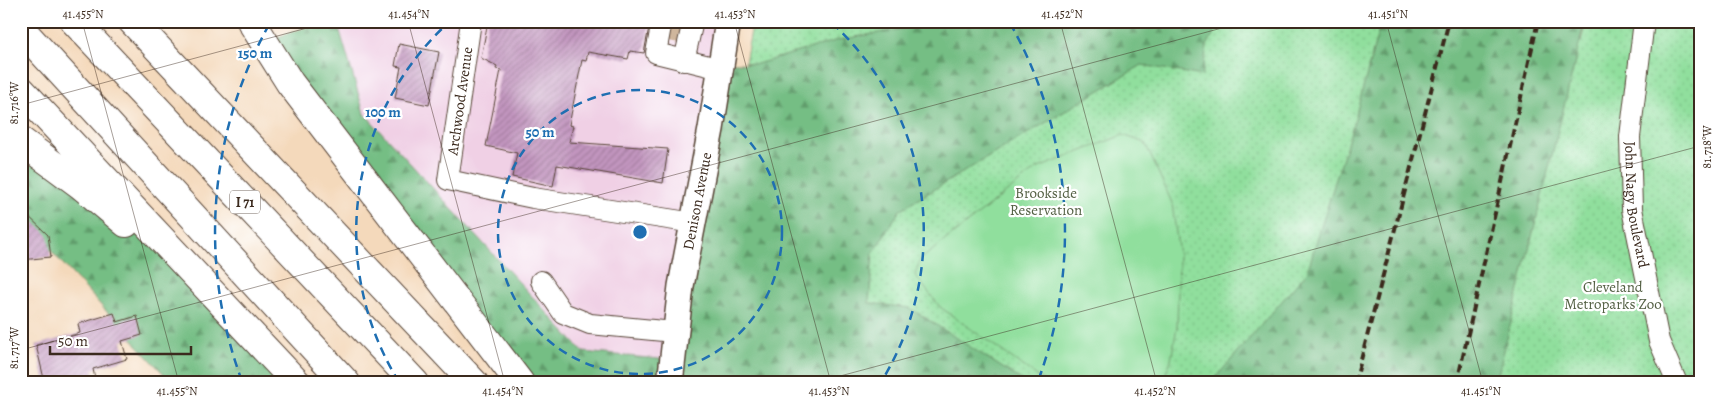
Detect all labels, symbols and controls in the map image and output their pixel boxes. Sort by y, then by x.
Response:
text: 41.455°N [62,6,104,22]
text: 41.454°N [388,6,430,22]
text: 41.453°N [714,6,756,22]
text: 41.452°N [1041,6,1083,22]
text: 41.451°N [1368,6,1408,22]
text: 150 m [238,43,273,63]
street label: Archwood Avenue [442,45,478,157]
text: 81.716°W [6,81,22,125]
text: 100 m [365,102,401,122]
text: 50 m [525,122,555,142]
text: 81.718°W [1699,125,1715,169]
street label: John Nagy Boulevard [1620,141,1654,271]
street label: Denison Avenue [678,150,716,252]
park label: Brookside Reservation [1010,183,1082,220]
road number: I 71 [230,190,260,213]
centre of rings [631,223,649,241]
park label: Cleveland Metroparks Zoo [1564,277,1662,314]
scale bar [50,324,191,356]
text: 81.717°W [6,326,22,369]
text: 50 m [58,331,88,351]
text: 41.455°N [156,383,198,399]
text: 41.454°N [482,383,524,399]
text: 41.453°N [808,383,850,399]
text: 41.452°N [1134,383,1176,399]
text: 41.451°N [1461,383,1501,399]

